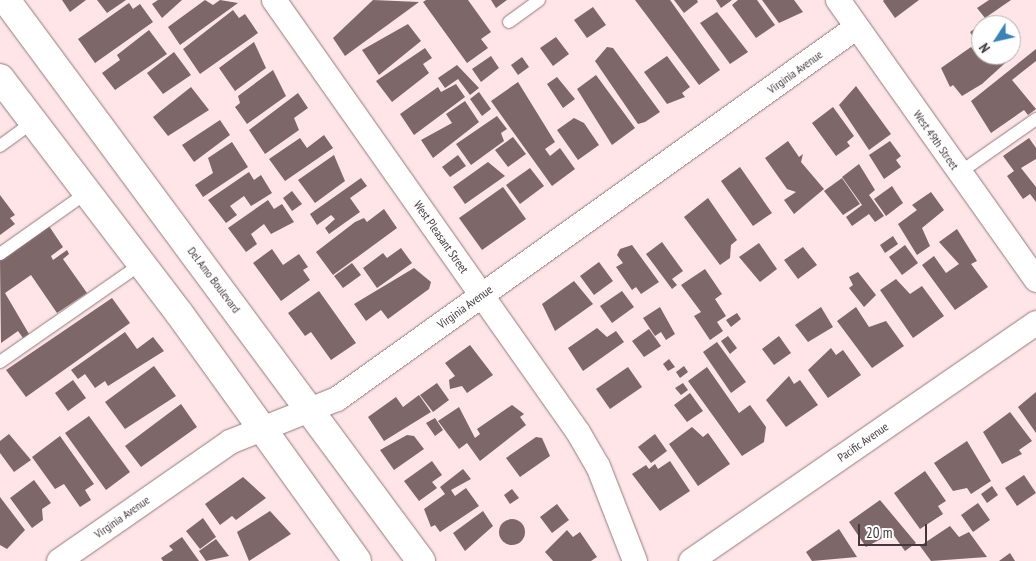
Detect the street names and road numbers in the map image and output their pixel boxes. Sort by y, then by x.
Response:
street label: Virginia Avenue [765,47,825,97]
street label: West 49th Street [910,108,962,172]
street label: West Pleasant Street [411,198,471,276]
street label: Del Amo Boulevard [184,244,244,316]
street label: Virginia Avenue [435,282,495,332]
street label: Pacific Avenue [835,419,891,465]
street label: Virginia Avenue [91,493,153,541]

